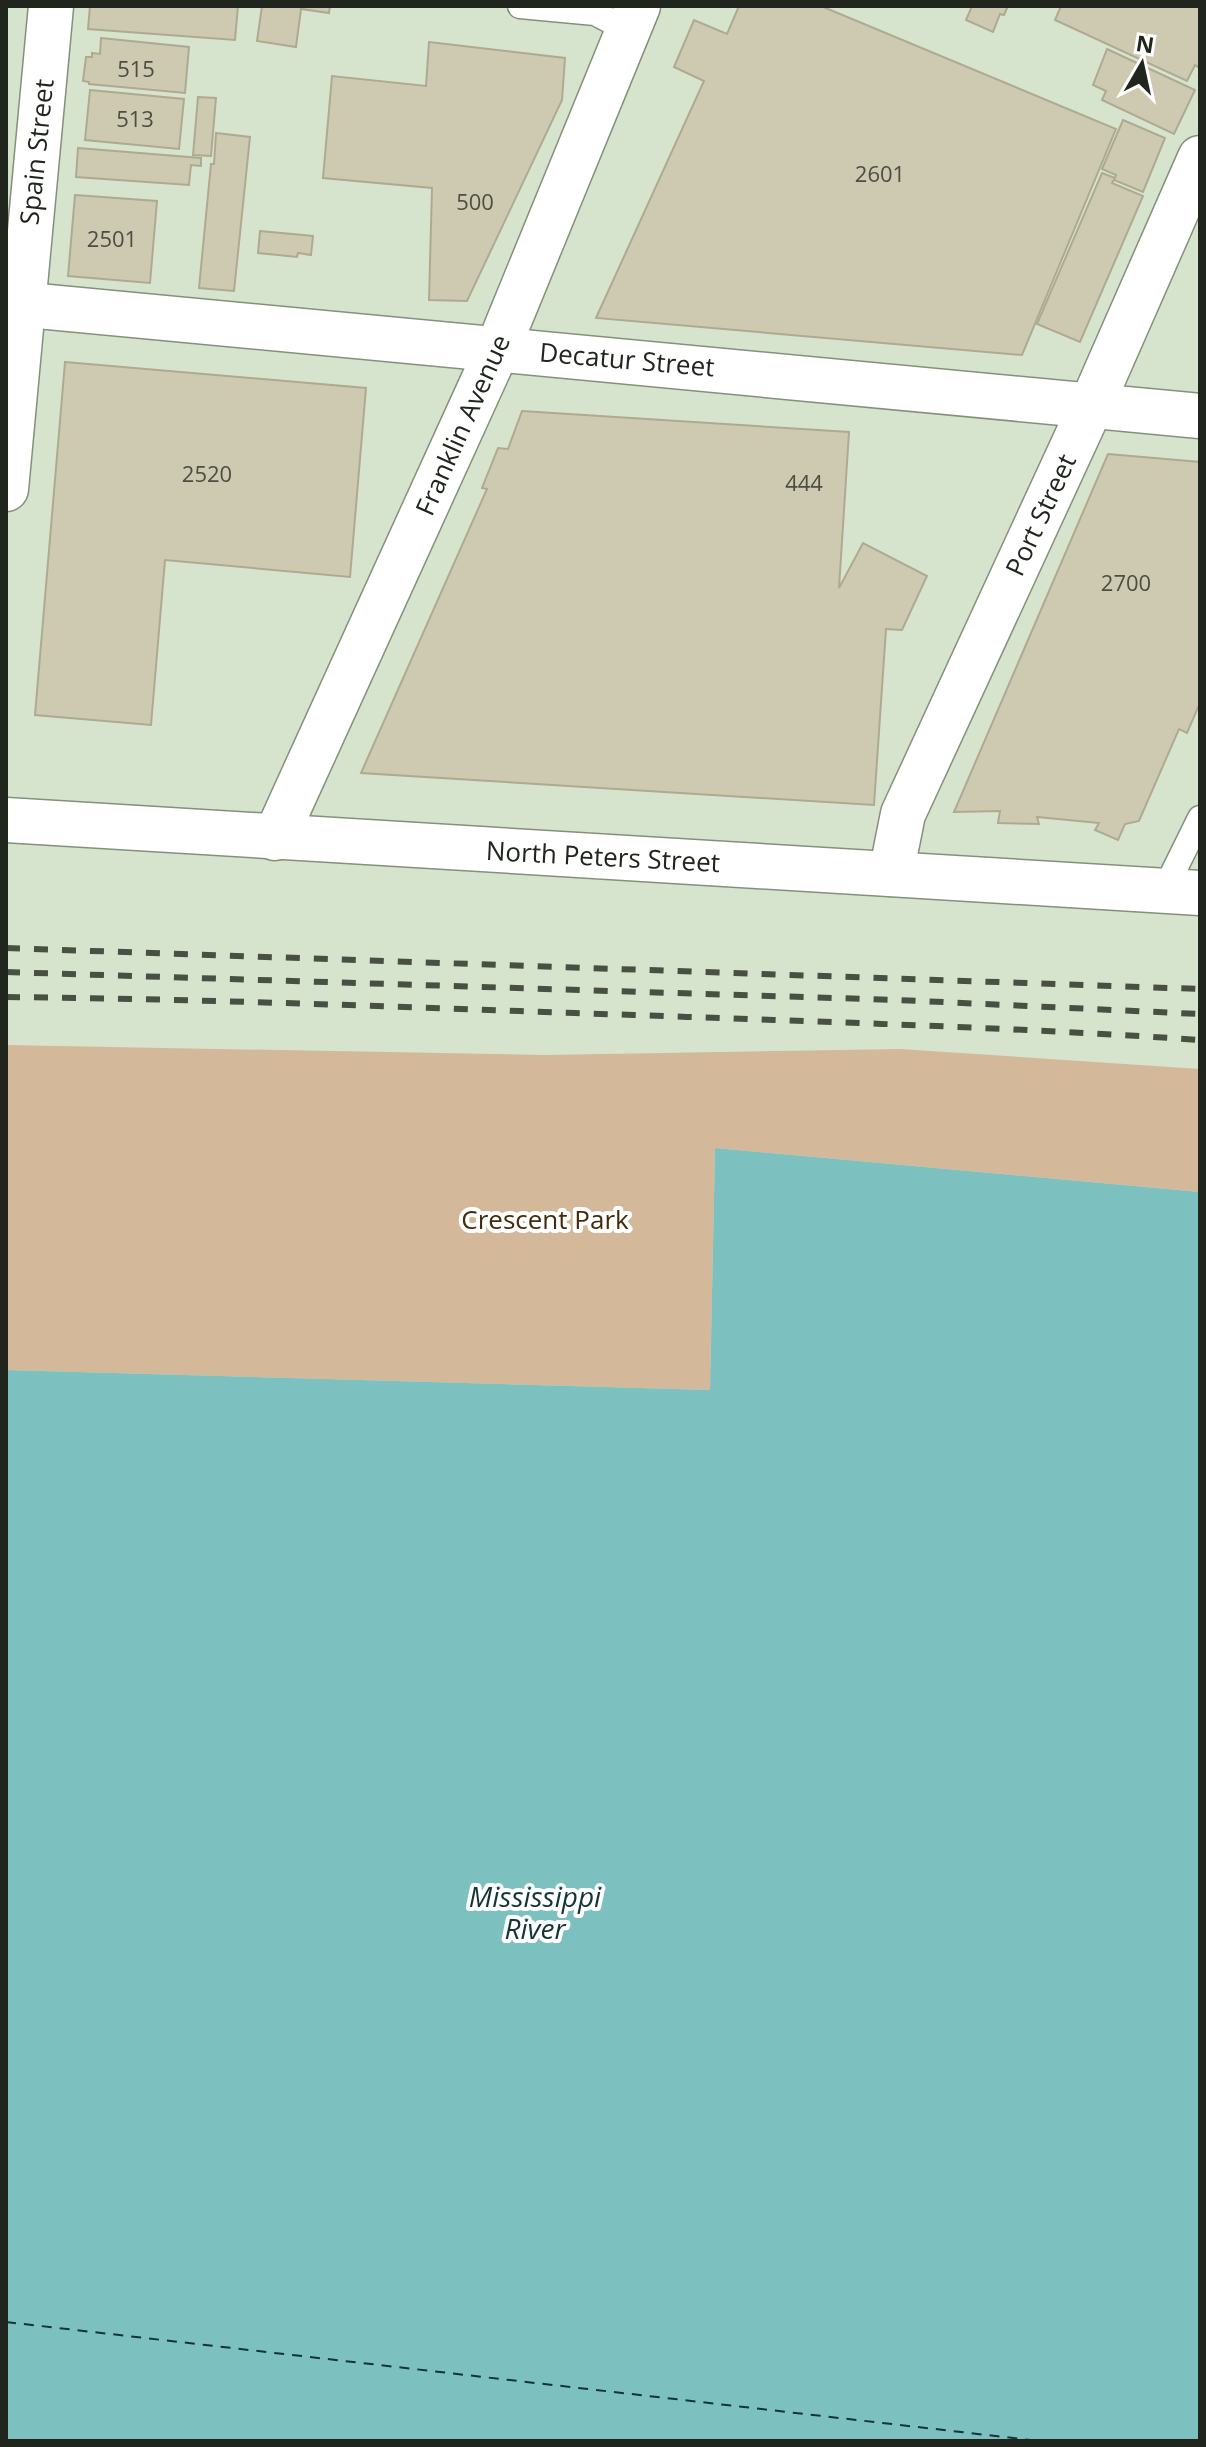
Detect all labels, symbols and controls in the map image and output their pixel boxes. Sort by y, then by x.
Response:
north arrow [1102,24,1182,104]
text: N [1134,27,1156,59]
house number: 515 [117,53,155,83]
street label: Spain Street [10,77,62,227]
house number: 513 [116,103,154,133]
house number: 2601 [855,158,905,188]
house number: 500 [456,186,494,216]
house number: 2501 [87,223,137,253]
street label: Franklin Avenue [406,328,518,521]
street label: Decatur Street [538,333,716,385]
street label: Port Street [996,448,1084,581]
house number: 2520 [182,458,232,488]
house number: 444 [785,467,823,497]
house number: 2700 [1101,567,1151,597]
street label: North Peters Street [485,832,721,880]
park label: Crescent Park [461,1201,629,1237]
water label: Mississippi River [469,1877,602,1947]

